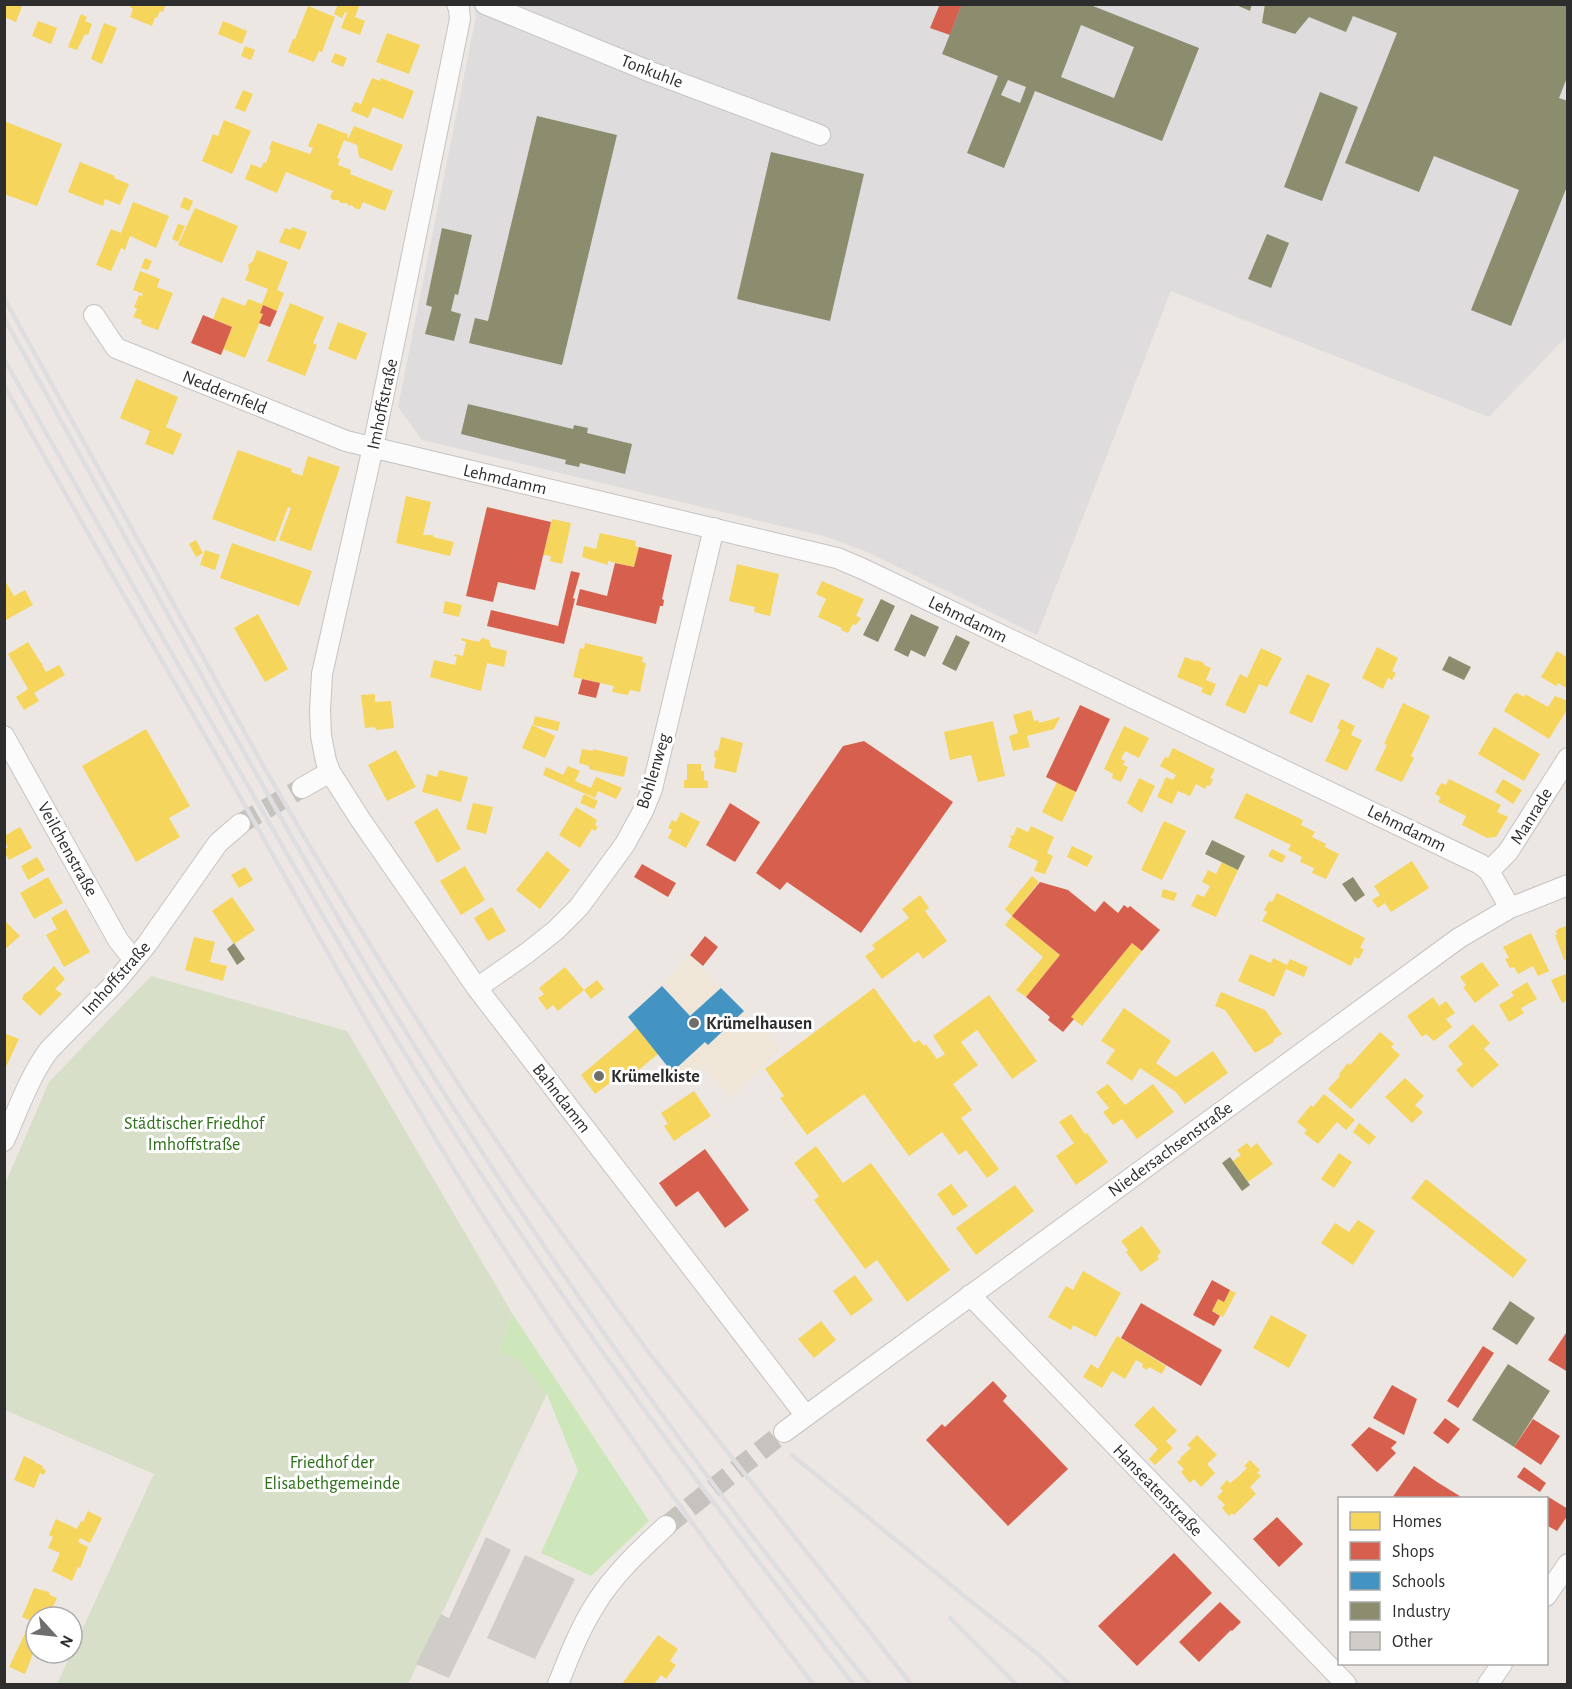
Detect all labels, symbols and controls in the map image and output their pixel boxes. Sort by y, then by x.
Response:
street label: Tonkuhle [618,52,685,92]
street label: Imhoffstraße [365,357,401,451]
street label: Neddernfeld [180,368,269,418]
street label: Lehmdamm [461,462,548,498]
street label: Lehmdamm [925,593,1010,647]
street label: Bohlenweg [634,731,674,811]
street label: Manrade [1508,785,1556,848]
street label: Veilchenstraße [34,799,100,900]
street label: Lehmdamm [1364,802,1449,856]
street label: Imhoffstraße [79,938,154,1019]
place label: Krümelhausen [706,1015,812,1033]
marker: Krümelhausen [687,1016,701,1030]
street label: Bahndamm [529,1061,594,1137]
place label: Krümelkiste [611,1068,700,1086]
marker: Krümelkiste [592,1069,606,1083]
street label: Niedersachsenstraße [1105,1099,1236,1201]
park label: Städtischer Friedhof Imhoffstraße [124,1115,266,1154]
street label: Hanseatenstraße [1109,1441,1206,1540]
park label: Friedhof der Elisabethgemeinde [264,1454,400,1493]
legend [1338,1497,1548,1665]
text: Homes [1392,1513,1442,1531]
text: Shops [1392,1543,1434,1561]
text: Schools [1392,1573,1445,1591]
text: Industry [1392,1603,1451,1621]
north arrow [24,1605,84,1665]
text: N [57,1633,76,1650]
text: Other [1392,1633,1433,1651]

